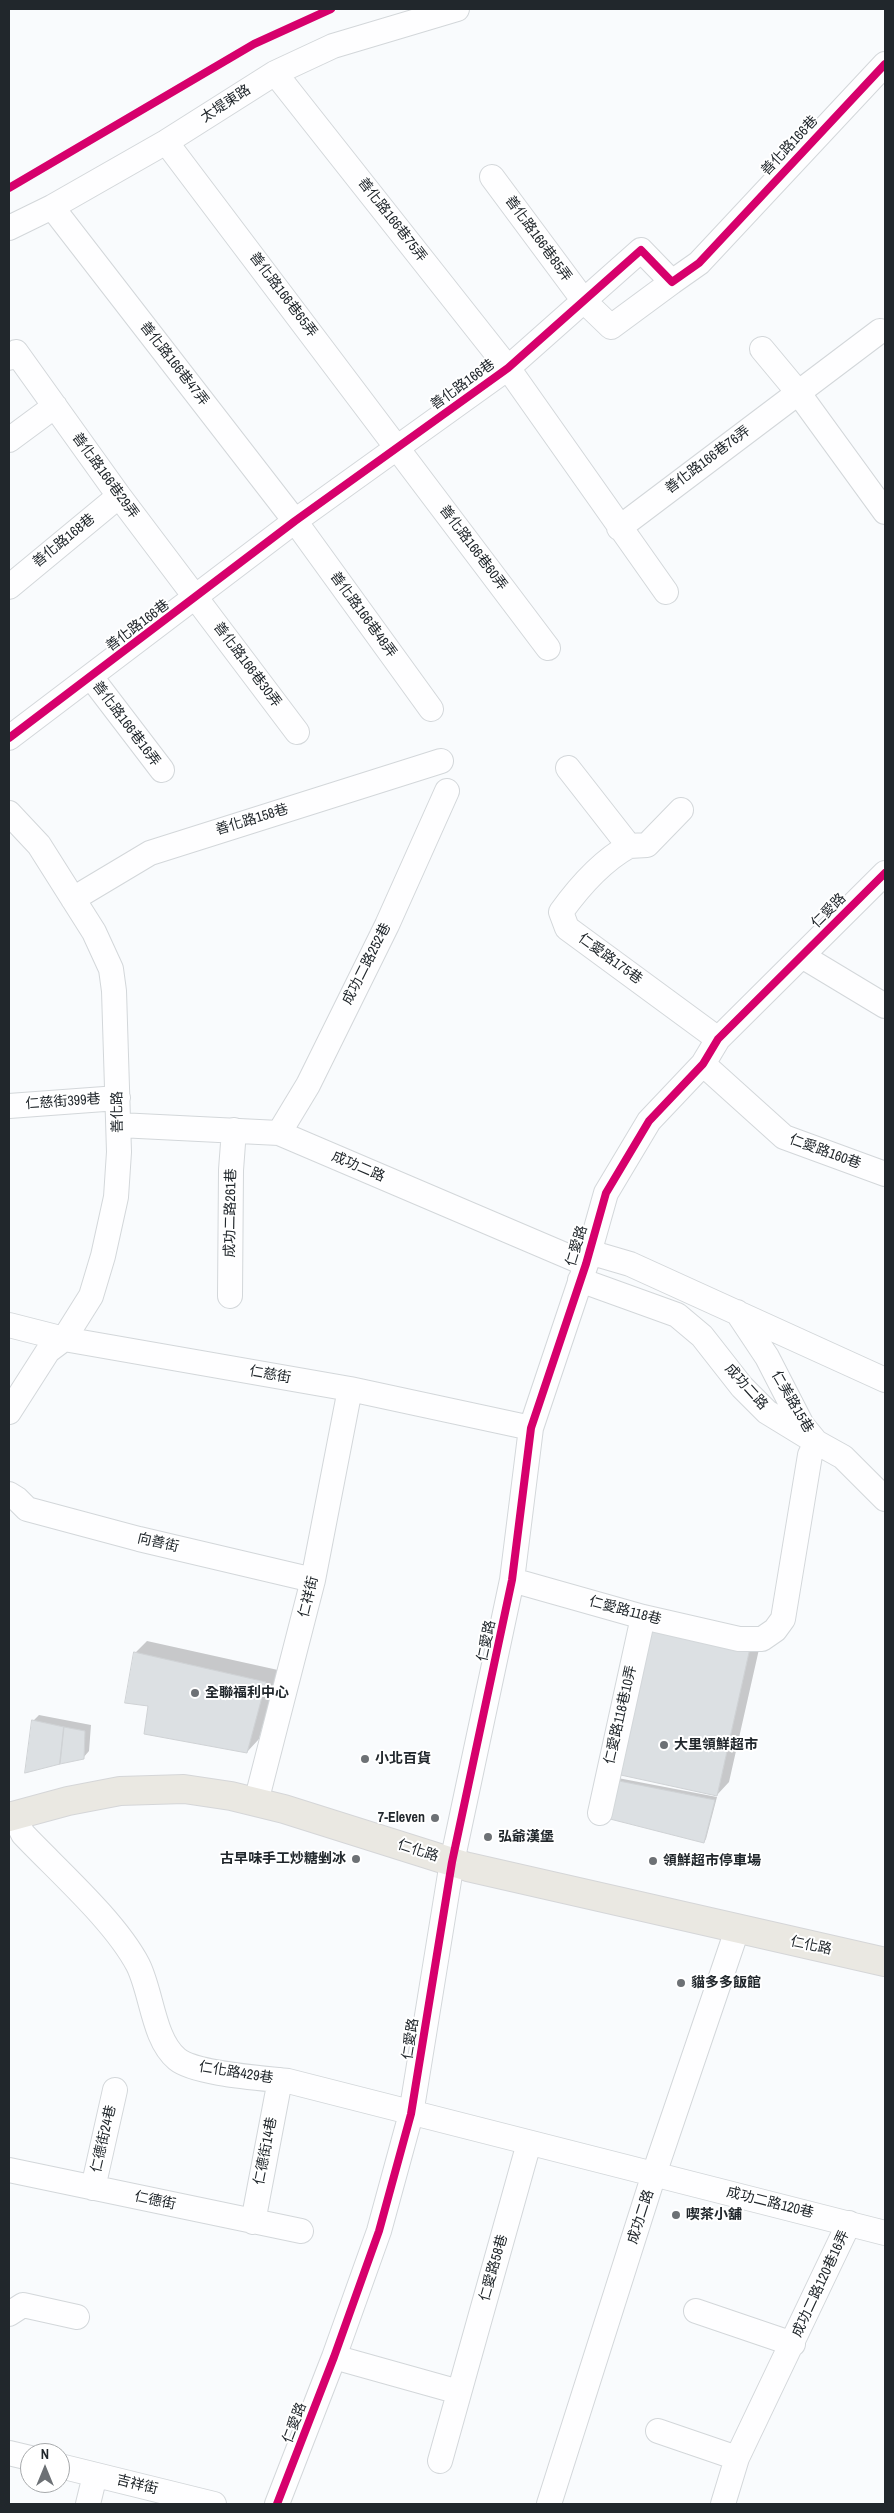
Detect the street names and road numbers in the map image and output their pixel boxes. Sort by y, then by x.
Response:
street label: 太堤東路 [198,82,254,126]
street label: 善化路166巷 [758,113,822,179]
street label: 善化路166巷75弄 [354,175,430,265]
street label: 善化路166巷85弄 [501,193,575,285]
street label: 善化路166巷65弄 [246,249,320,341]
street label: 善化路166巷47弄 [136,319,212,409]
street label: 善化路166巷 [428,356,498,414]
street label: 善化路166巷76弄 [662,423,754,497]
street label: 善化路166巷29弄 [68,430,142,522]
street label: 善化路166巷60弄 [436,502,510,594]
street label: 善化路168巷 [30,511,98,571]
street label: 善化路166巷48弄 [326,569,400,661]
street label: 善化路166巷 [103,597,173,655]
street label: 善化路166巷30弄 [210,619,284,711]
street label: 善化路166巷16弄 [89,678,163,770]
street label: 善化路158巷 [214,801,290,839]
street label: 仁愛路 [808,890,850,932]
street label: 成功二路252巷 [339,920,395,1008]
street label: 仁愛路175巷 [575,930,645,988]
street label: 仁慈街399巷 [25,1091,101,1113]
street label: 善化路 [109,1091,127,1133]
street label: 仁愛路160巷 [787,1131,863,1173]
street label: 成功二路 [329,1148,387,1186]
street label: 成功二路261巷 [222,1168,240,1258]
street label: 仁愛路 [563,1223,591,1269]
street label: 成功二路 [721,1361,771,1413]
street label: 仁慈街 [248,1363,292,1387]
street label: 仁美路15巷 [768,1368,816,1436]
street label: 向善街 [136,1530,180,1556]
street label: 仁祥街 [296,1575,322,1619]
street label: 仁愛路118巷 [587,1593,663,1629]
street label: 仁愛路 [474,1619,500,1663]
street label: 仁愛路118巷10弄 [601,1664,641,1766]
street label: 仁化路 [395,1837,441,1865]
street label: 仁化路 [789,1933,833,1959]
street label: 仁愛路 [399,2017,423,2061]
street label: 仁化路429巷 [198,2059,274,2087]
street label: 仁德街24巷 [88,2104,120,2174]
street label: 仁德街14巷 [251,2116,281,2186]
street label: 成功二路120巷 [725,2184,815,2222]
street label: 仁德街 [133,2188,177,2214]
street label: 成功二路 [624,2188,658,2246]
street label: 成功二路120巷16弄 [789,2228,853,2340]
street label: 仁愛路58巷 [476,2233,512,2303]
street label: 仁愛路 [280,2400,310,2446]
street label: 吉祥街 [115,2472,159,2498]

